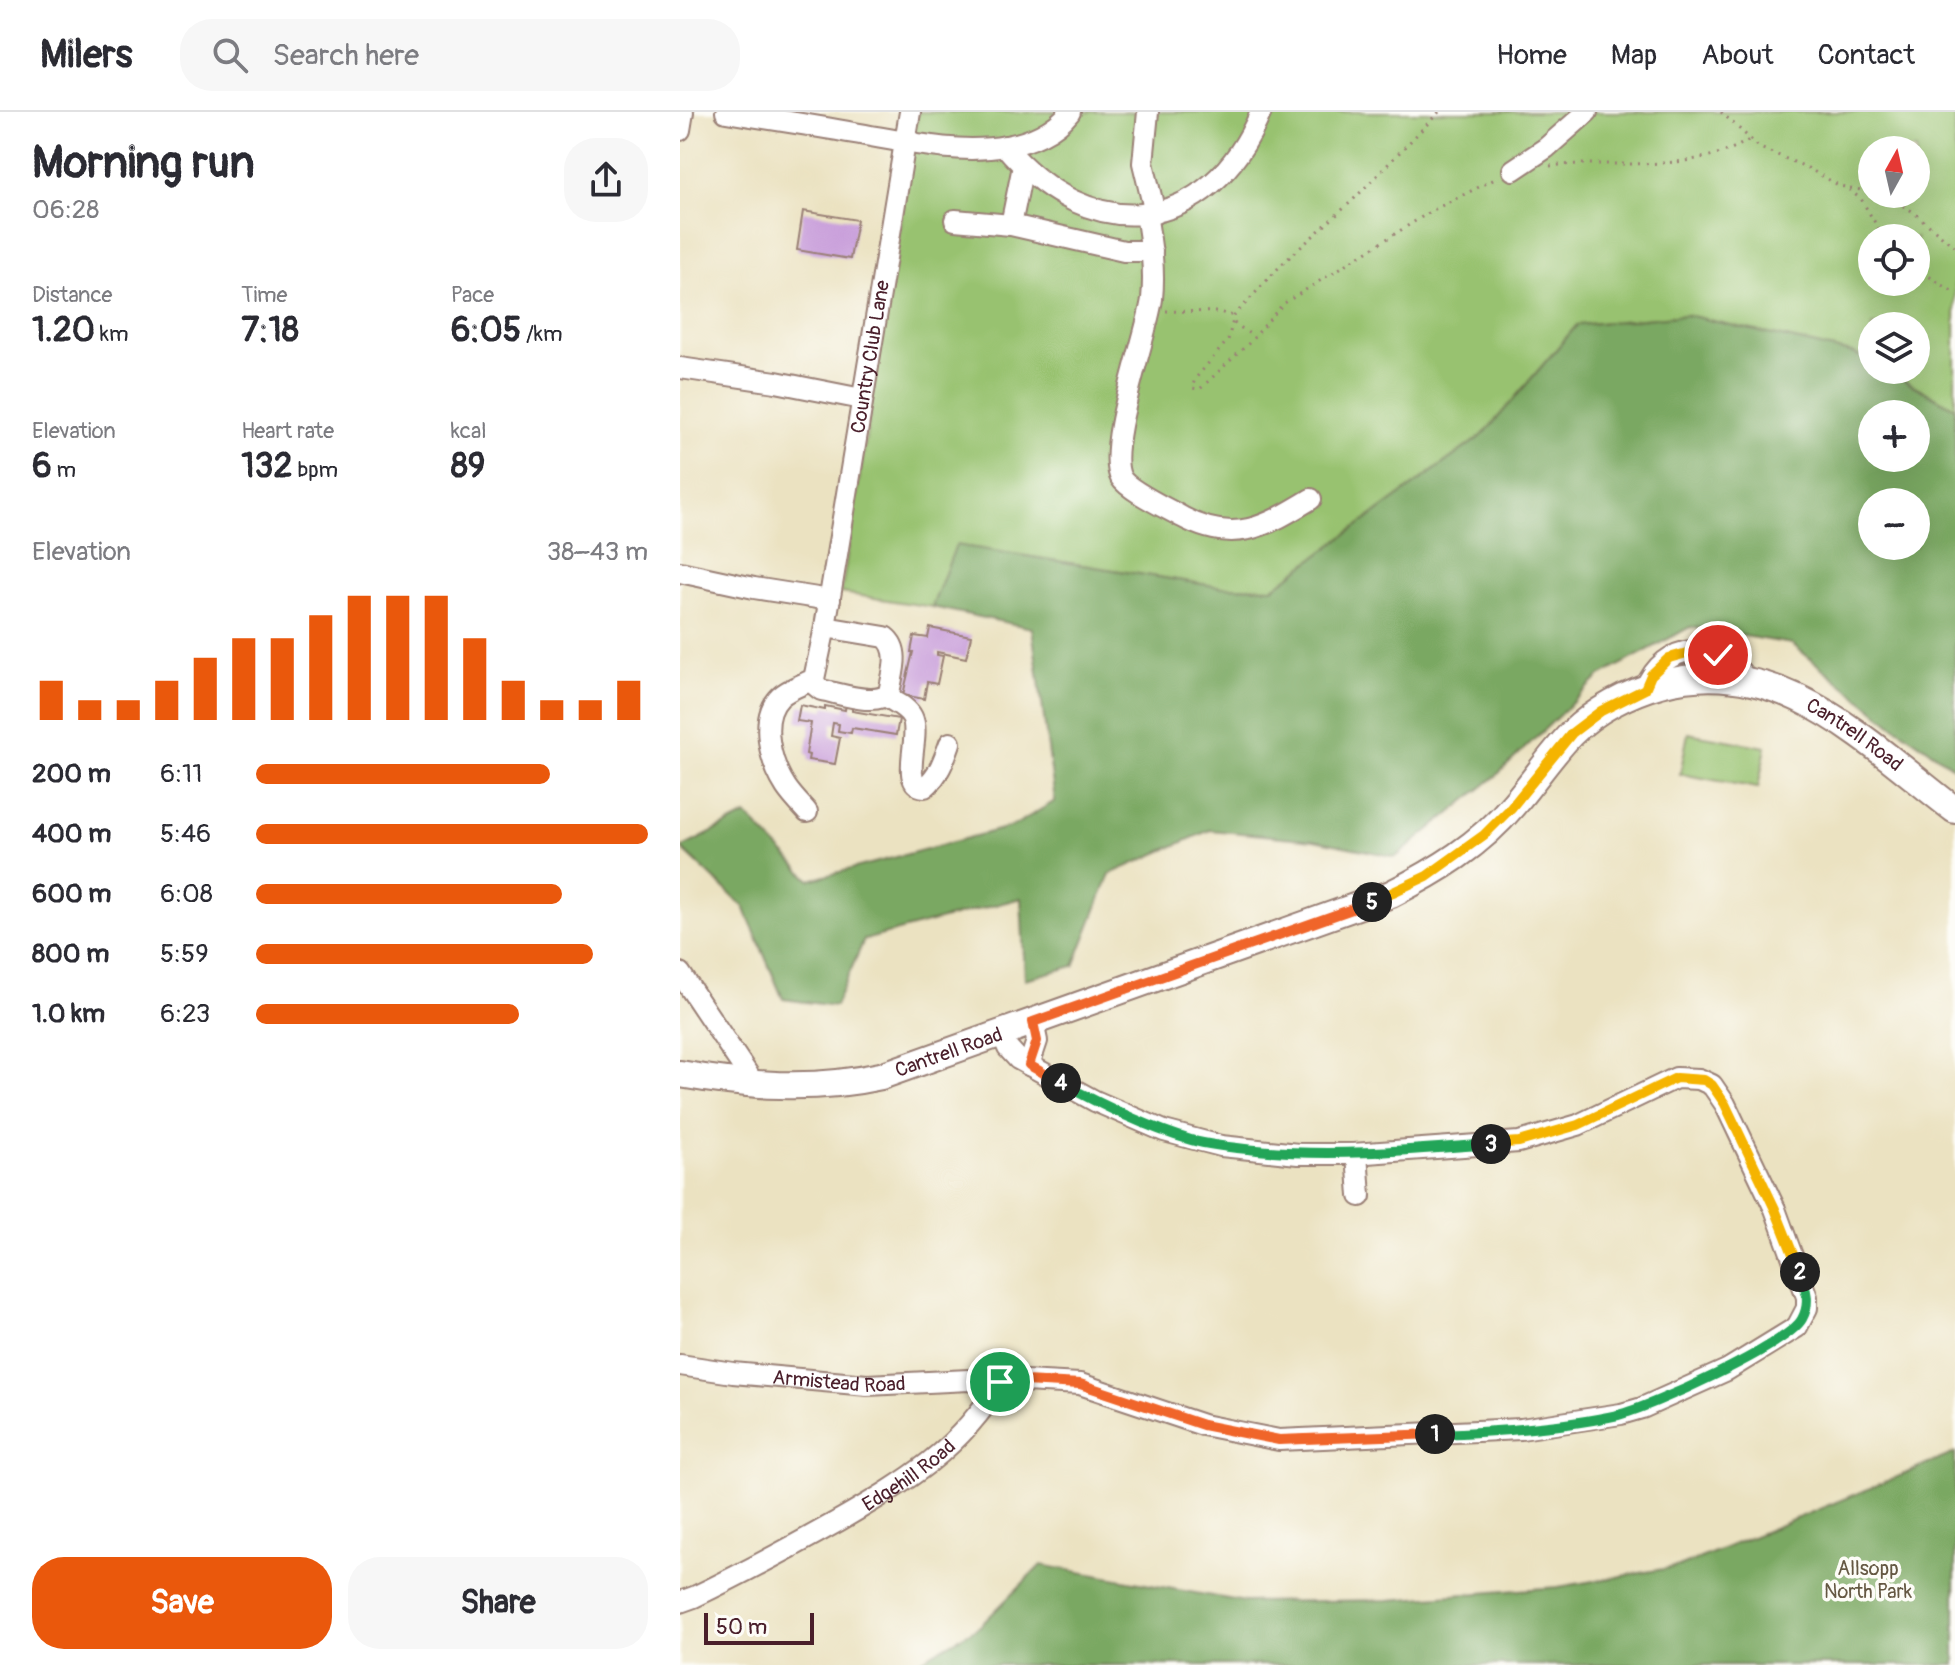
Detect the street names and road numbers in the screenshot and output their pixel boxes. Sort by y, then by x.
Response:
street label: Country Club Lane [845,278,895,435]
street label: Cantrell Road [1802,692,1908,776]
street label: Cantrell Road [891,1021,1006,1083]
street label: Armistead Road [771,1364,906,1398]
street label: Edgehill Road [858,1434,960,1517]

